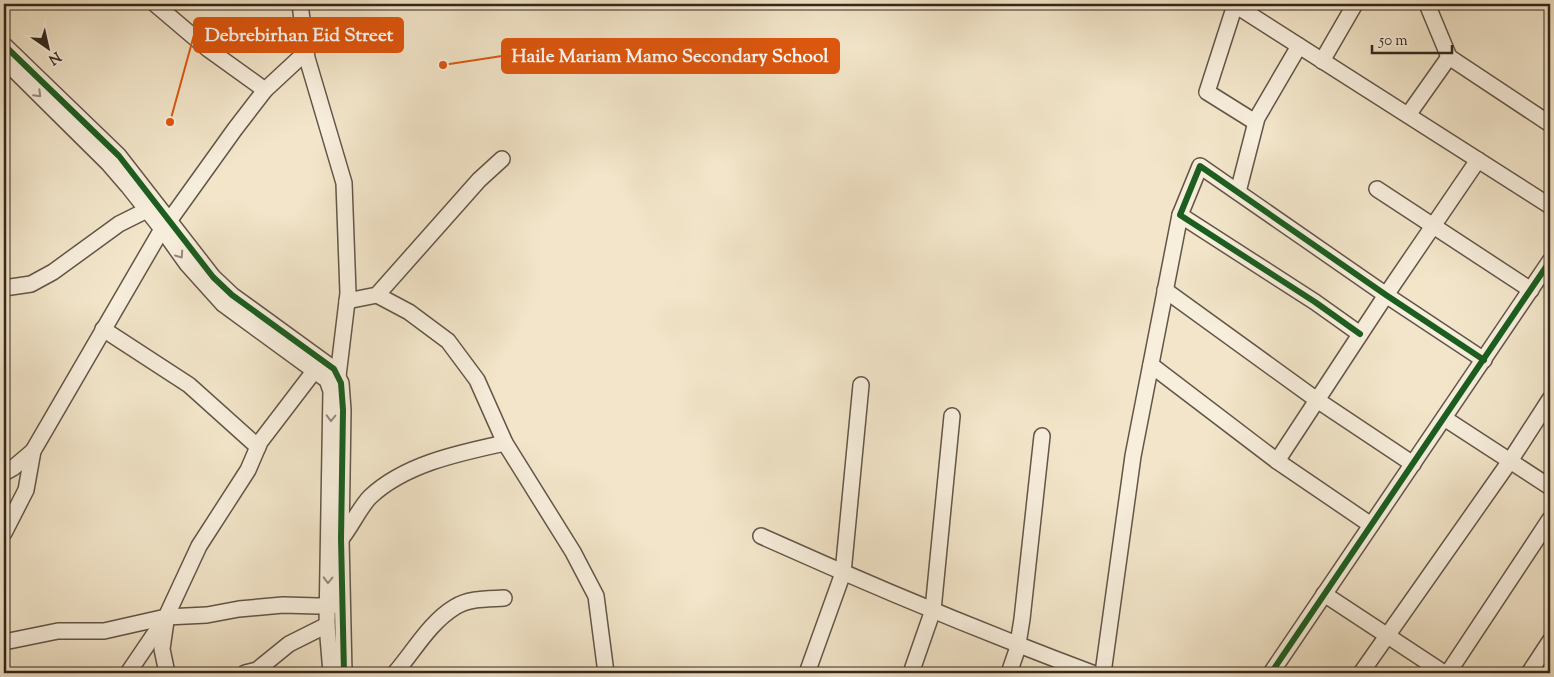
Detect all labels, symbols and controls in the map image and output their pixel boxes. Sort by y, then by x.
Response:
callout: Debrebirhan Eid Street [194,18,403,52]
north arrow [22,22,72,72]
scale bar [1372,22,1452,54]
text: Debrebirhan Eid Street [205,23,394,50]
text: 50 m [1378,31,1408,52]
callout: Haile Mariam Mamo Secondary School [502,39,839,73]
text: Haile Mariam Mamo Secondary School [511,44,829,71]
text: N [44,46,64,69]
one-way arrow [33,88,42,97]
one-way arrow [174,249,183,259]
one-way arrow [325,414,336,422]
one-way arrow [323,577,333,585]

